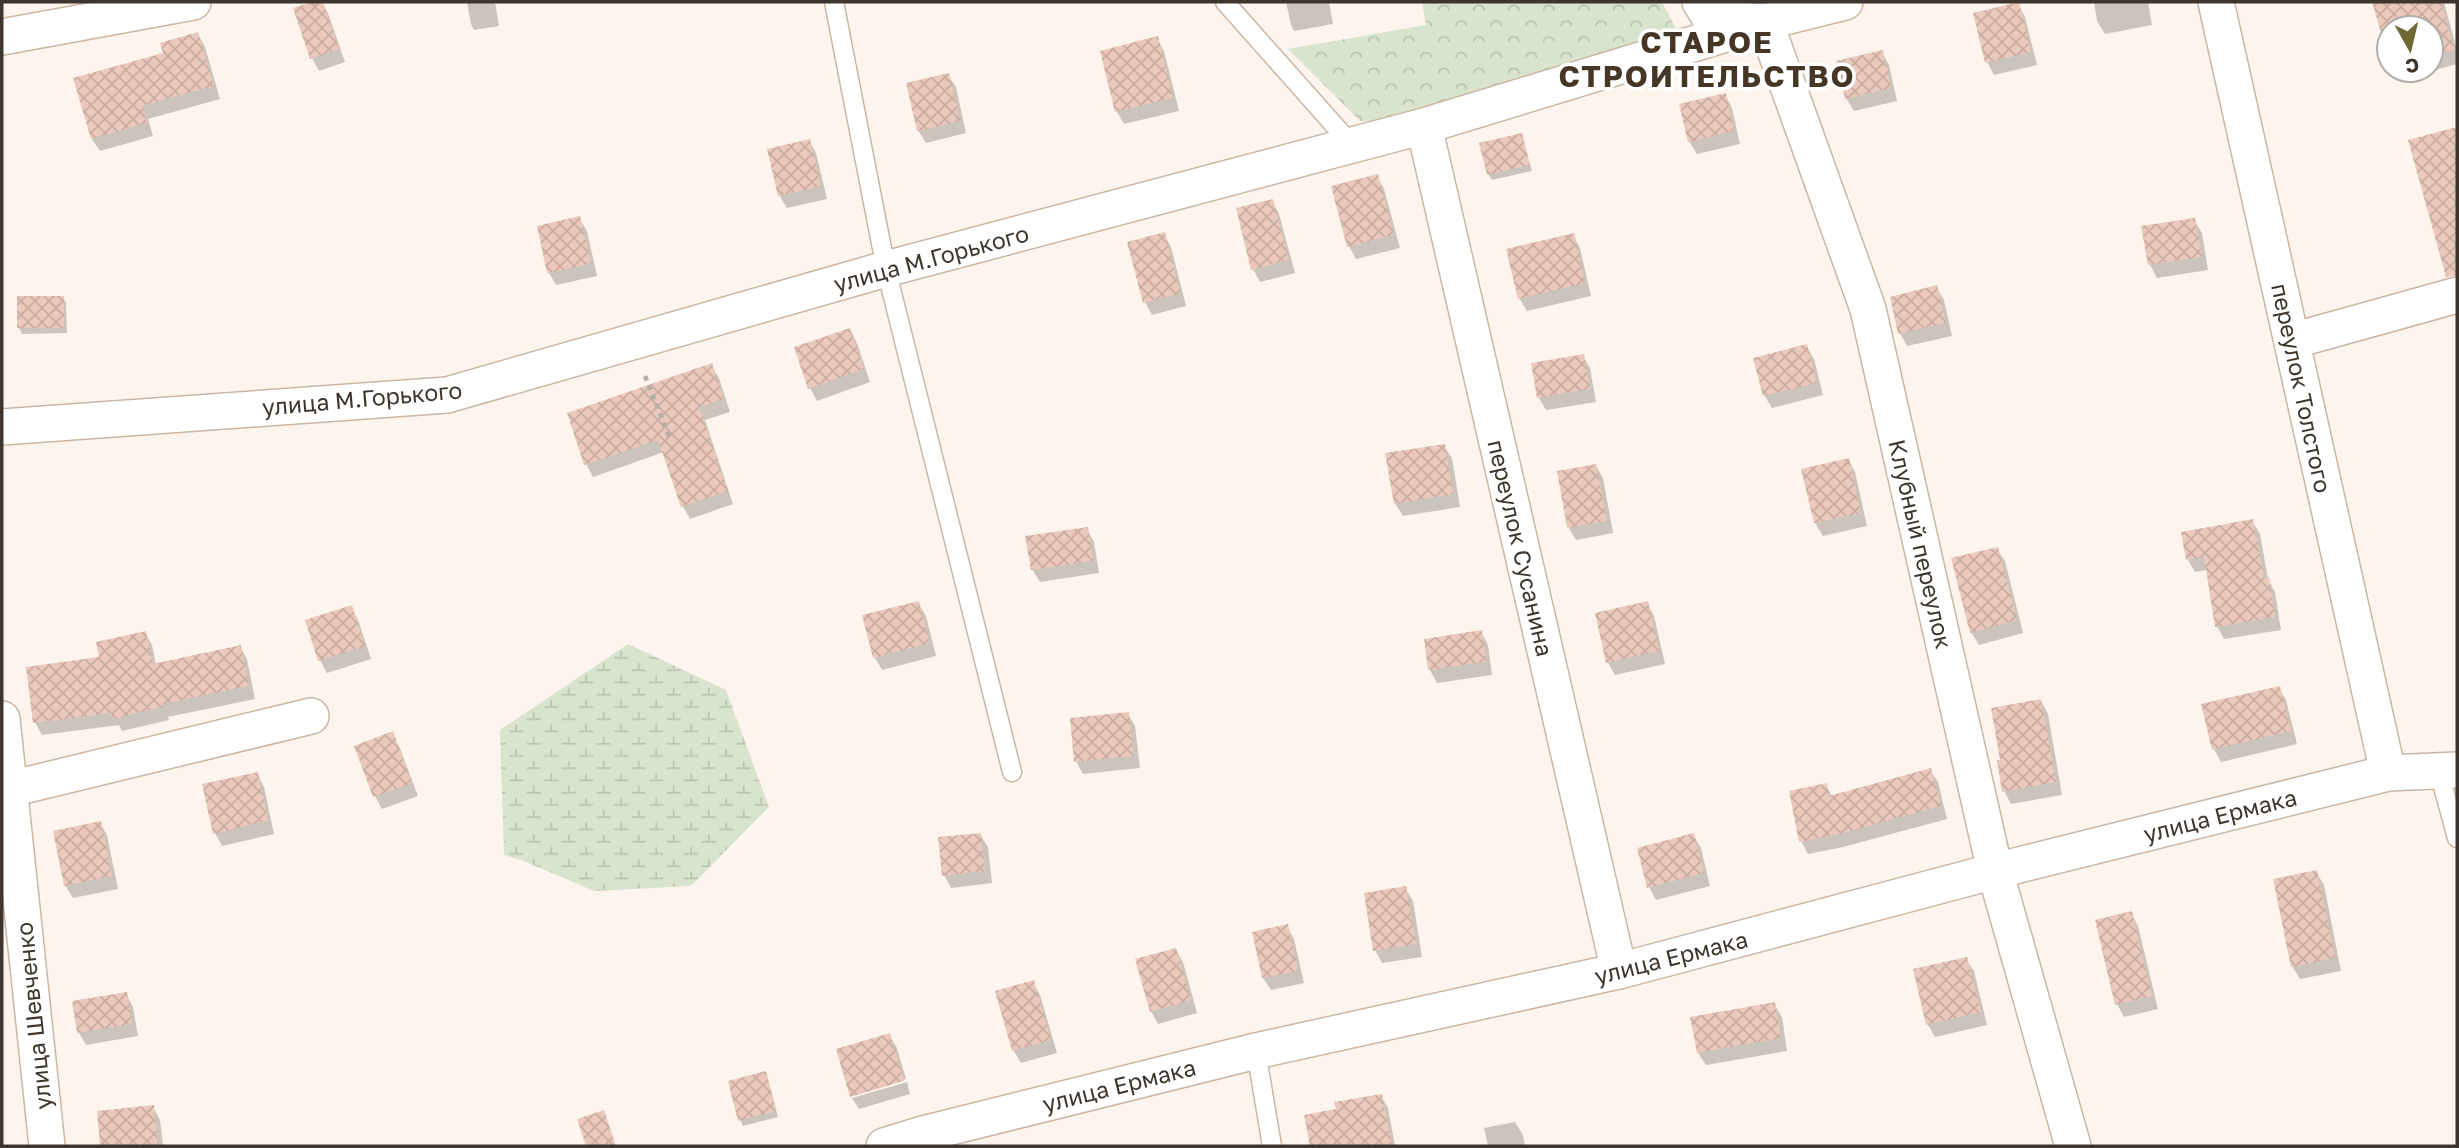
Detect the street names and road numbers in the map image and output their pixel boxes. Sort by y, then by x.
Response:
street label: улица М.Горького [830,218,1032,298]
street label: переулок Толстого [2266,281,2338,495]
street label: улица М.Горького [261,375,463,421]
street label: Клубный переулок [1883,436,1959,652]
street label: переулок Сусанина [1482,437,1560,659]
street label: улица Ермака [2141,782,2299,848]
street label: улица Шевченко [9,921,57,1111]
street label: улица Ермака [1592,924,1750,990]
street label: улица Ермака [1040,1052,1198,1118]

